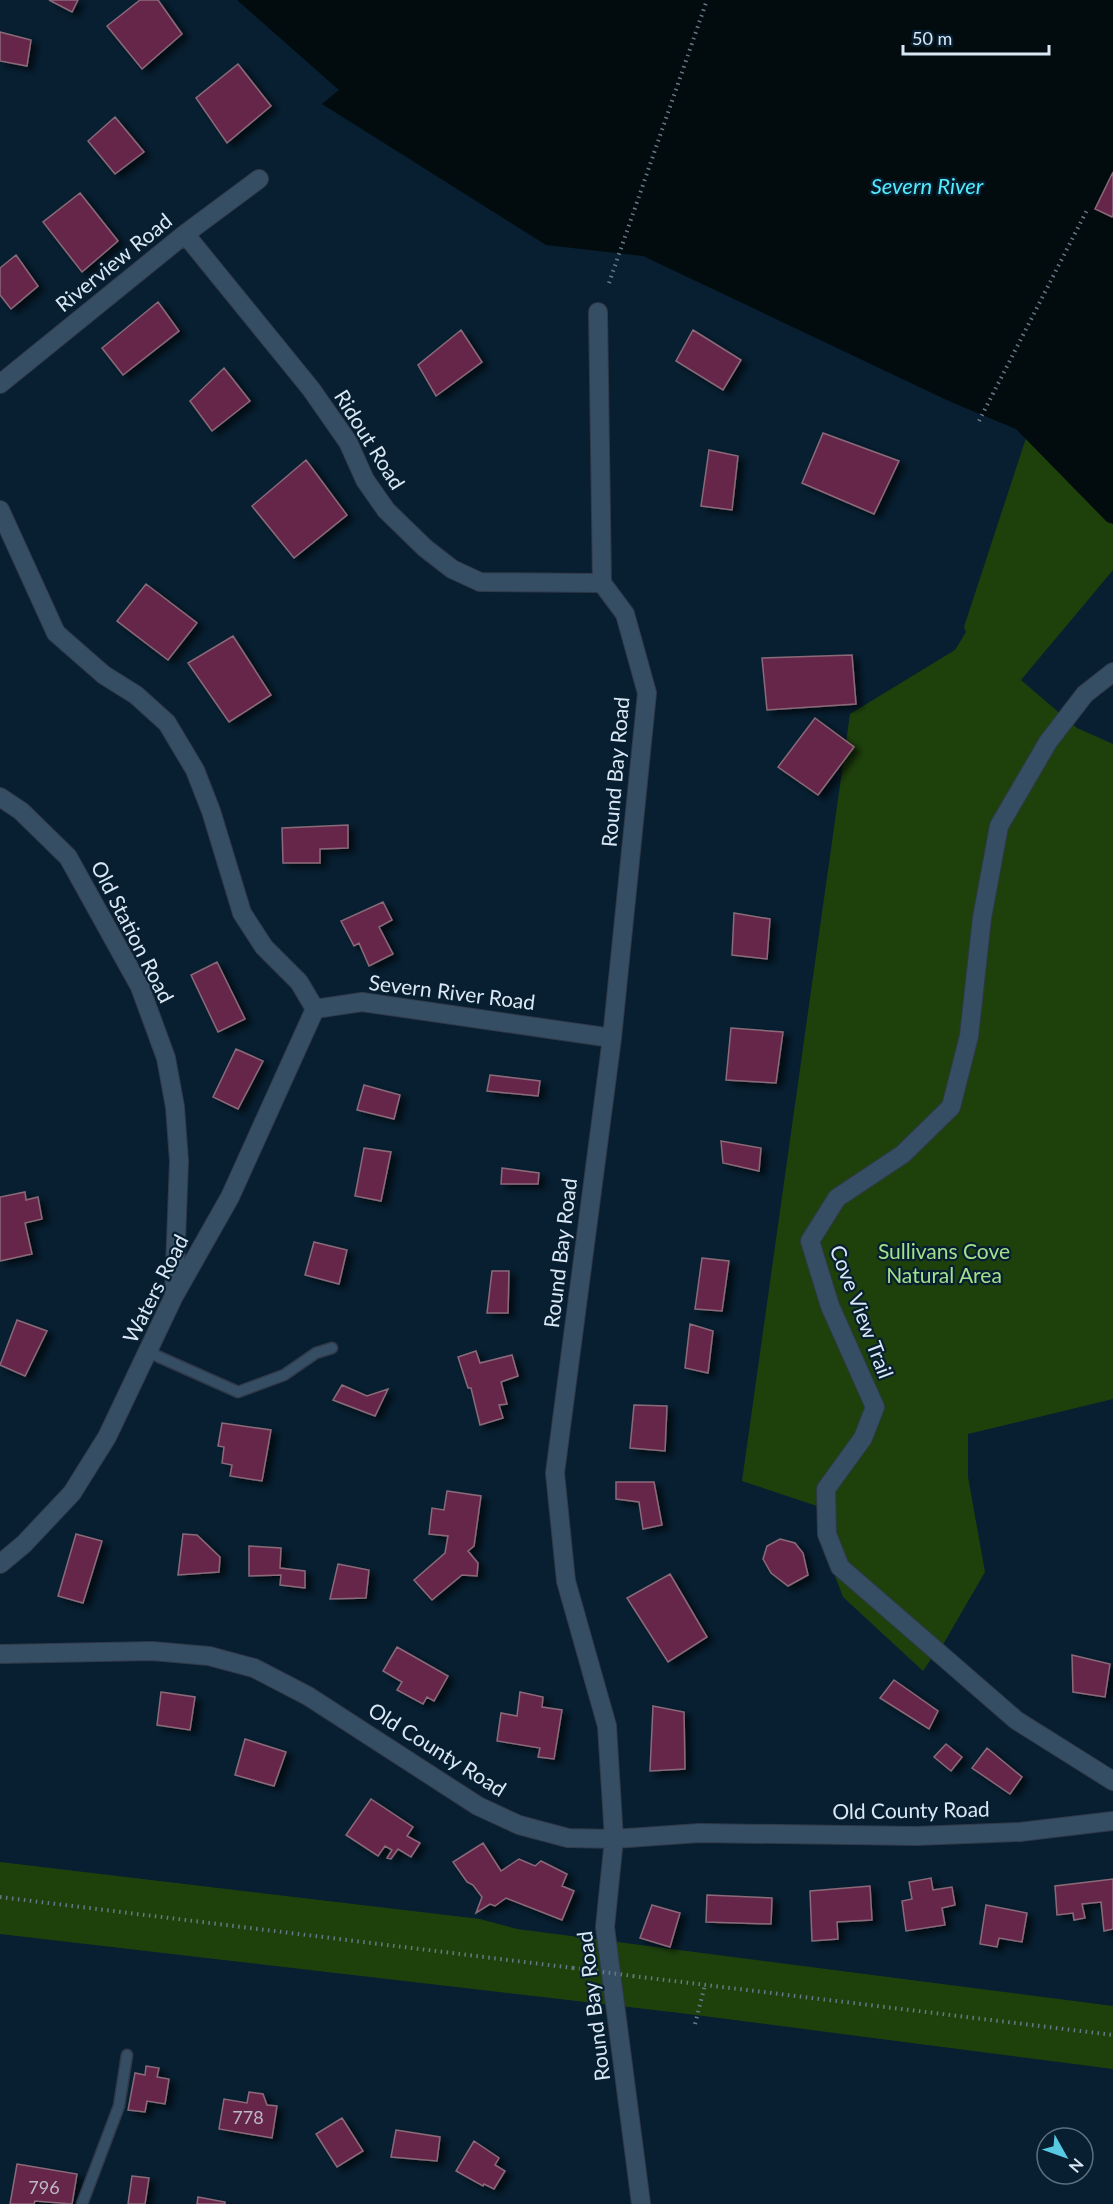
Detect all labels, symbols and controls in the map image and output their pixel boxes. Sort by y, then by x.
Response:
scale bar [903,18,1048,56]
text: 50 m [912,27,952,49]
water label: Severn River [871,172,984,199]
street label: Riverview Road [50,207,176,316]
street label: Ridout Road [330,385,411,494]
street label: Round Bay Road [595,696,634,848]
street label: Old Station Road [87,856,180,1006]
street label: Severn River Road [368,969,537,1014]
street label: Round Bay Road [538,1176,581,1329]
street label: Waters Road [117,1230,193,1347]
park label: Sullivans Cove Natural Area [878,1238,1010,1287]
street label: Cove View Trail [826,1241,899,1382]
street label: Old County Road [364,1696,511,1801]
street label: Old County Road [832,1796,990,1823]
street label: Round Bay Road [571,1930,614,2083]
house number: 778 [232,2106,264,2128]
north arrow [1035,2126,1095,2186]
text: N [1066,2155,1088,2177]
house number: 796 [28,2176,60,2198]

